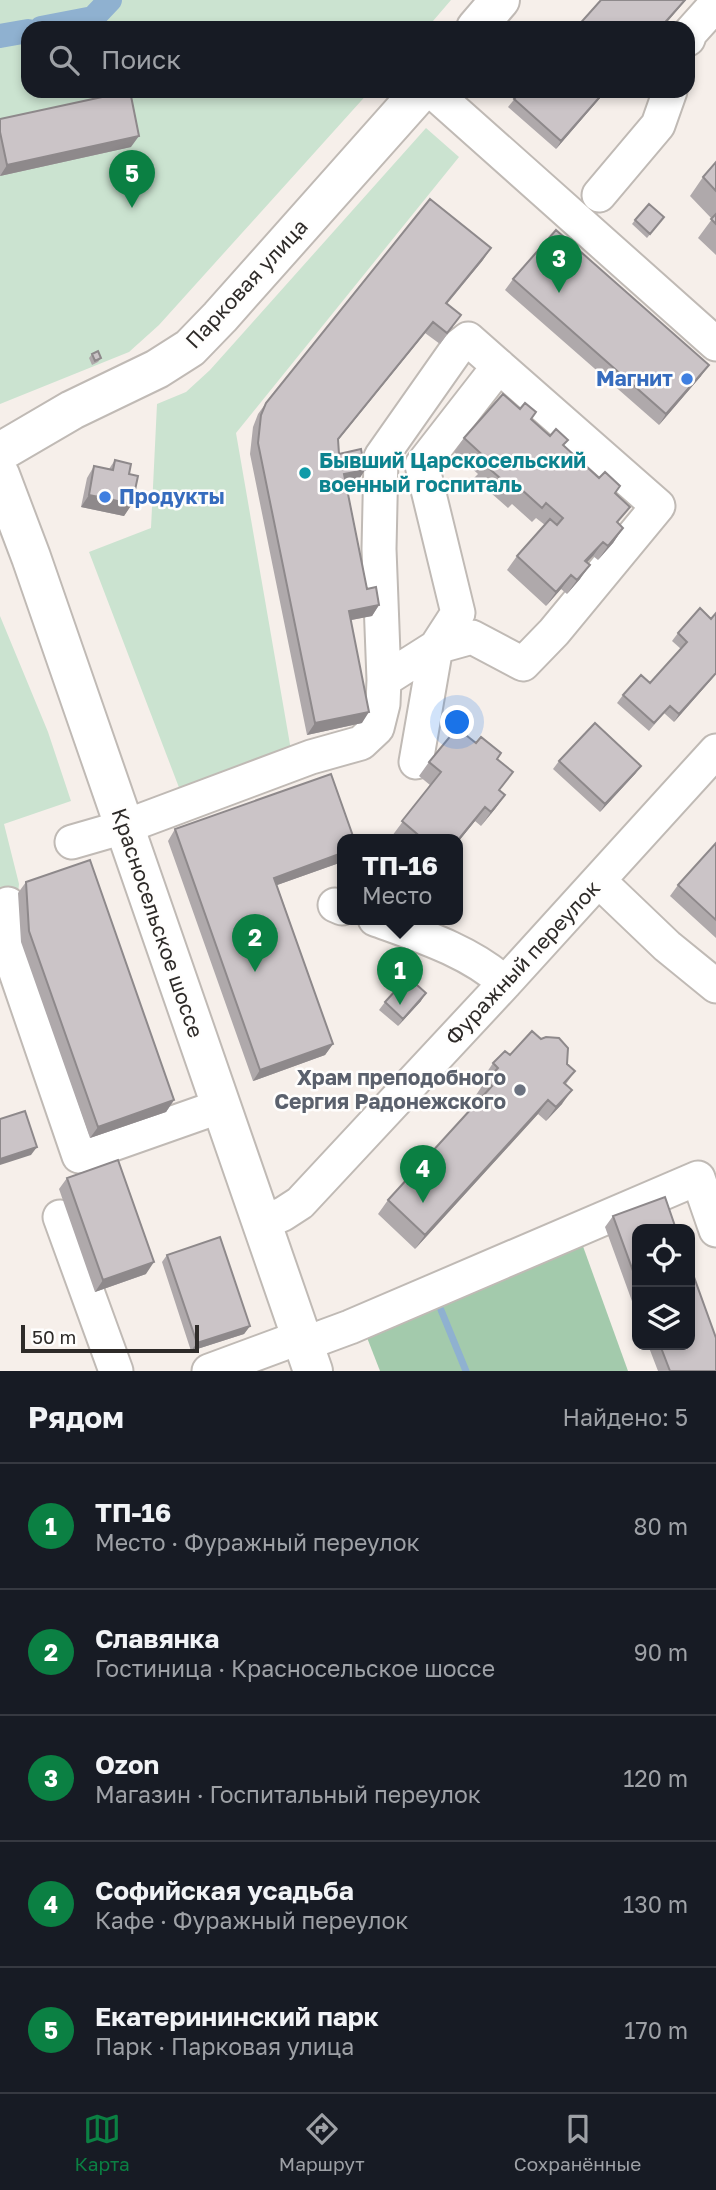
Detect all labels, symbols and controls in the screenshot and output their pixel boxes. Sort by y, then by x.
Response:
search box [21,21,695,98]
icon: search [45,41,83,79]
text: Поиск [101,44,181,75]
pin: 5 [109,150,155,208]
street label: Парковая улица [180,213,313,353]
pin: 3 [536,235,582,293]
place label: Магнит [596,365,673,391]
marker: Магнит [679,371,695,387]
place label: Бывший Царскосельский военный госпиталь [319,447,586,497]
marker: Бывший Царскосельский военный госпиталь [297,465,313,481]
place label: Продукты [119,483,225,509]
marker: Продукты [97,489,113,505]
your location [440,705,474,739]
street label: Красносельское шоссе [106,804,209,1041]
popup [337,834,463,925]
text: ТП-16 [362,850,438,881]
street label: Фуражный переулок [439,875,605,1050]
text: Место [362,881,432,909]
pin: 2 [232,914,278,972]
pin: 1 [377,947,423,1005]
place label: Храм преподобного Сергия Радонежского [274,1064,506,1114]
marker: Храм преподобного Сергия Радонежского [512,1082,528,1098]
pin: 4 [400,1145,446,1203]
map controls [632,1224,695,1350]
button: locate [632,1224,695,1287]
button: layers [632,1287,695,1350]
scale bar [21,1322,200,1354]
text: 50 m [32,1325,76,1348]
text: Рядом [28,1399,124,1435]
text: Найдено: 5 [562,1403,688,1431]
text: ТП-16 [95,1497,171,1528]
text: 1 [45,1512,57,1540]
text: 80 m [634,1512,688,1540]
text: Место · Фуражный переулок [95,1528,420,1556]
text: Славянка [95,1623,219,1654]
text: 2 [44,1638,58,1666]
text: 90 m [634,1638,688,1666]
text: Гостиница · Красносельское шоссе [95,1654,495,1682]
text: Ozon [95,1749,159,1780]
text: 3 [44,1764,58,1792]
text: 120 m [623,1764,688,1792]
text: Магазин · Госпитальный переулок [95,1780,481,1808]
text: Софийская усадьба [95,1875,354,1906]
text: 4 [44,1890,58,1918]
text: 130 m [623,1890,688,1918]
text: Кафе · Фуражный переулок [95,1906,409,1934]
text: Екатерининский парк [95,2001,379,2032]
text: 5 [44,2016,58,2044]
text: 170 m [624,2016,688,2044]
text: Парк · Парковая улица [95,2032,354,2060]
tab: Карта [75,2110,130,2175]
tab: Маршрут [279,2110,365,2175]
tab: Сохранённые [514,2110,641,2175]

